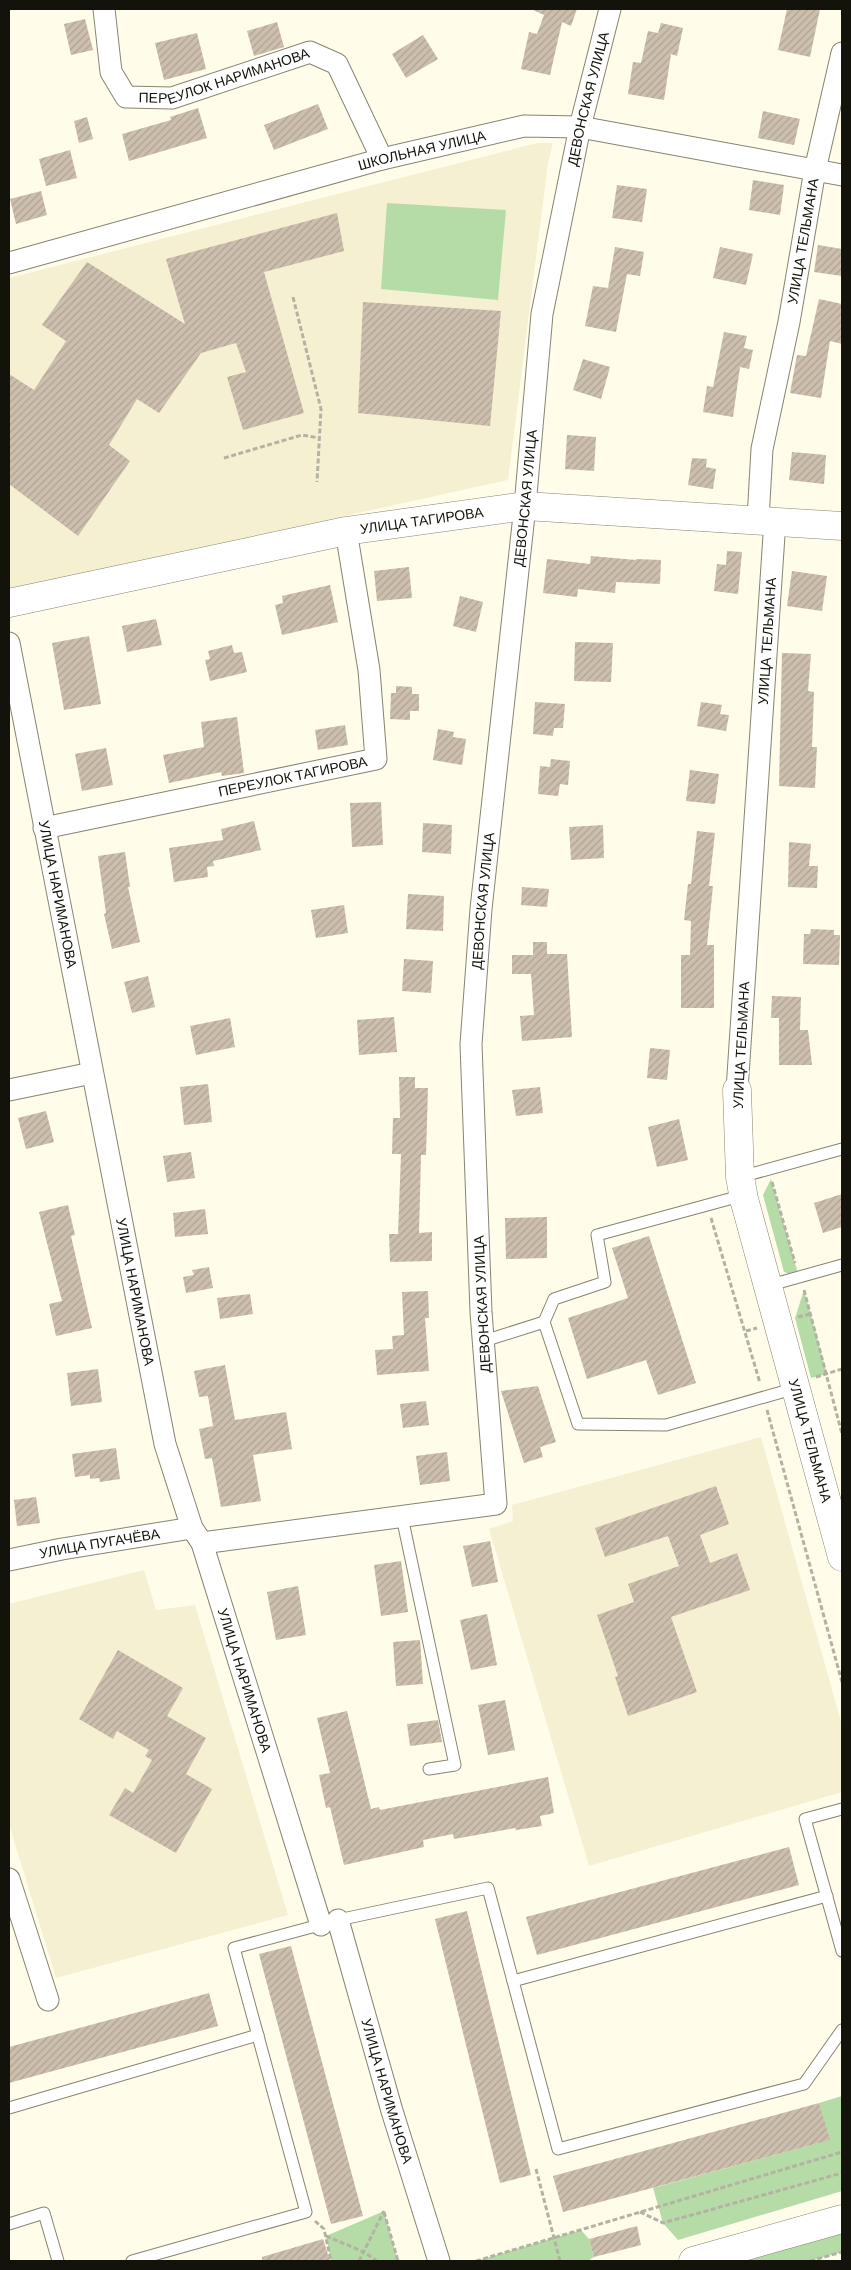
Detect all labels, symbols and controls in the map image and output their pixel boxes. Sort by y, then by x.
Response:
street label: ДЕВОНСКАЯ УЛИЦА [563,29,613,167]
street label: ПЕРЕУЛОК НАРИМАНОВА [138,44,312,108]
street label: ШКОЛЬНАЯ УЛИЦА [356,126,488,174]
street label: УЛИЦА ТЕЛЬМАНА [783,176,823,306]
street label: ДЕВОНСКАЯ УЛИЦА [509,428,541,568]
street label: УЛИЦА ТАГИРОВА [359,503,485,538]
street label: УЛИЦА ТЕЛЬМАНА [754,576,780,705]
street label: ПЕРЕУЛОК ТАГИРОВА [217,752,369,801]
street label: УЛИЦА НАРИМАНОВА [35,819,81,970]
street label: ДЕВОНСКАЯ УЛИЦА [468,831,498,970]
street label: УЛИЦА ТЕЛЬМАНА [729,980,753,1109]
street label: УЛИЦА НАРИМАНОВА [112,1216,159,1368]
street label: ДЕВОНСКАЯ УЛИЦА [469,1234,495,1373]
street label: УЛИЦА ТЕЛЬМАНА [785,1377,836,1505]
street label: УЛИЦА ПУГАЧЁВА [38,1524,162,1563]
street label: УЛИЦА НАРИМАНОВА [214,1606,276,1755]
street label: УЛИЦА НАРИМАНОВА [357,2017,417,2166]

